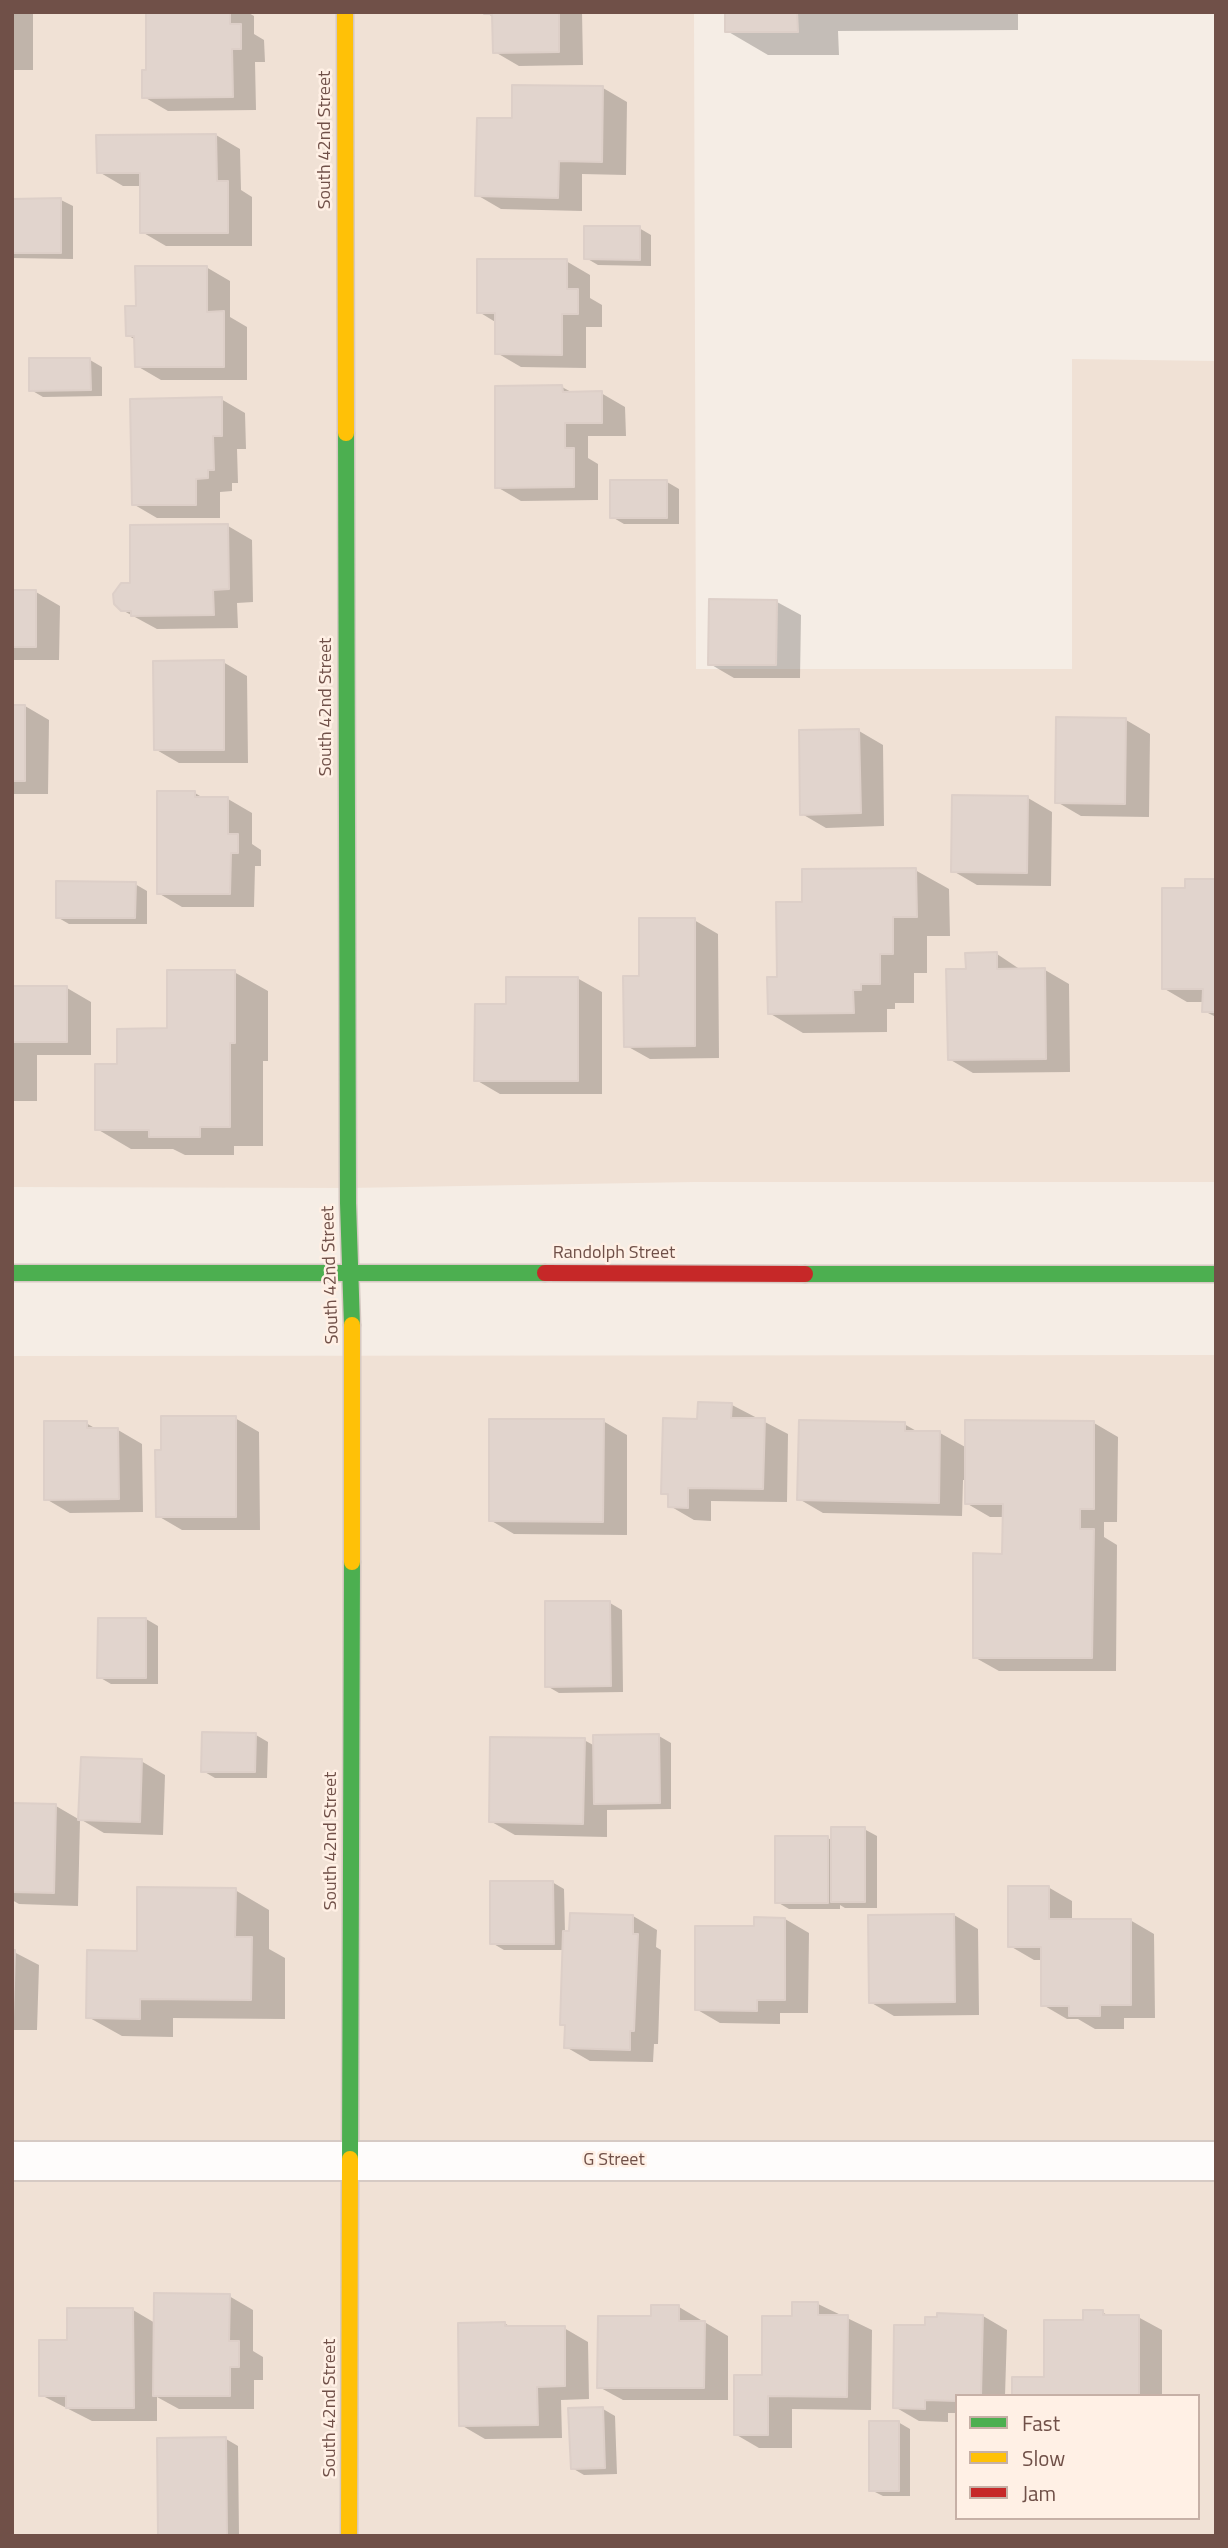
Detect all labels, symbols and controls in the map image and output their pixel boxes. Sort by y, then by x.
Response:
street label: South 42nd Street [315,71,337,209]
street label: South 42nd Street [316,638,338,776]
street label: South 42nd Street [318,1205,344,1345]
street label: Randolph Street [553,1243,675,1265]
street label: South 42nd Street [321,1772,343,1910]
street label: G Street [583,2150,645,2172]
street label: South 42nd Street [320,2339,342,2477]
legend [955,2394,1200,2520]
text: Fast [1022,2407,1060,2439]
text: Slow [1022,2442,1065,2474]
text: Jam [1022,2477,1056,2509]

